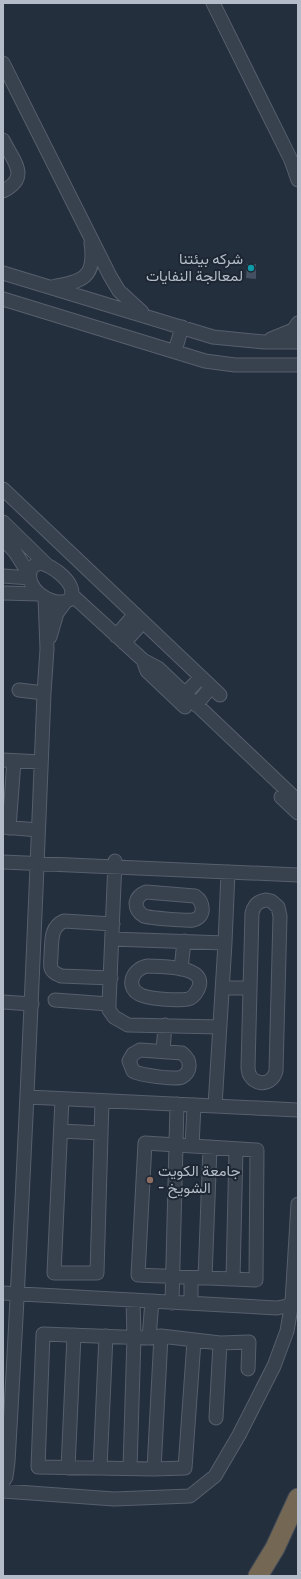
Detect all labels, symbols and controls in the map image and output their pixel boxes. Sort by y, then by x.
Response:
place label: شركه بيئتنا لمعالجة النفايات [146,250,243,285]
marker: شركه بيئتنا لمعالجة النفايات [246,263,256,273]
place label: جامعة الكويت - الشويخ [158,1162,240,1199]
marker: جامعة الكويت - الشويخ [145,1175,155,1185]

